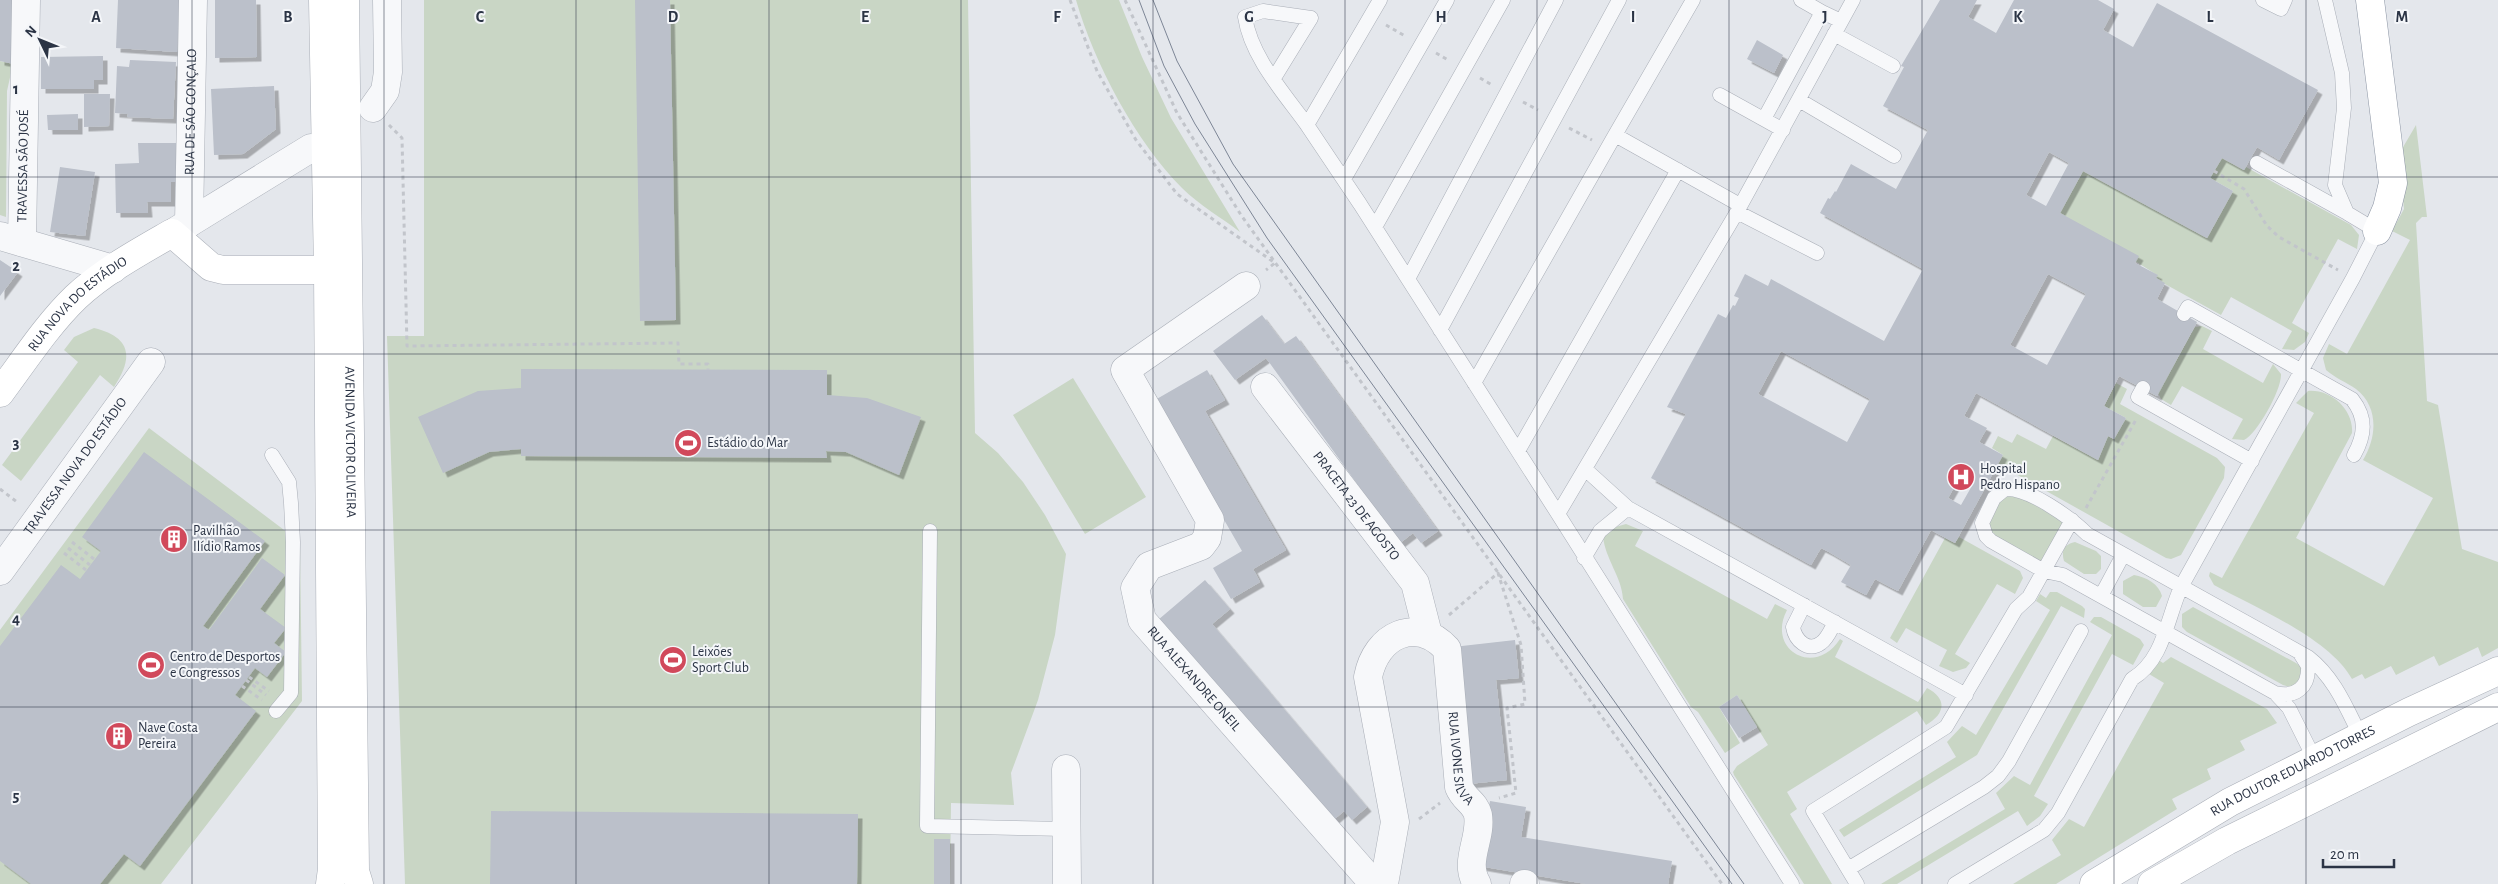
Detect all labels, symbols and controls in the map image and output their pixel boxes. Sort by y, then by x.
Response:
text: A [91,9,101,25]
text: B [283,9,293,25]
text: C [476,9,485,25]
text: D [668,9,679,25]
text: E [861,9,869,25]
text: F [1053,9,1061,25]
text: G [1244,9,1254,25]
text: H [1435,9,1447,25]
text: I [1631,9,1635,25]
text: J [1822,9,1828,25]
text: K [2013,9,2023,25]
text: L [2207,9,2214,25]
text: M [2396,9,2408,25]
north arrow [15,15,65,65]
text: N [23,23,40,40]
street label: RUA DE SÃO GONÇALO [182,49,199,175]
text: 1 [13,81,19,97]
street label: TRAVESSA SÃO JOSÉ [14,109,31,223]
street label: RUA NOVA DO ESTÁDIO [26,254,130,354]
text: 2 [12,258,20,274]
street label: AVENIDA VICTOR OLIVEIRA [342,366,358,518]
street label: TRAVESSA NOVA DO ESTÁDIO [21,395,130,538]
sports icon: Estádio do Mar [673,428,703,458]
text: 3 [13,435,20,451]
place label: Estádio do Mar [707,436,788,450]
street label: PRACETA 23 DE AGOSTO [1310,449,1402,563]
hospital icon: Hospital Pedro Hispano [1946,462,1976,492]
place label: Hospital Pedro Hispano [1980,462,2060,492]
building icon: Pavilhão Ilídio Ramos [159,524,189,554]
place label: Pavilhão Ilídio Ramos [193,524,260,554]
text: 4 [12,611,20,627]
street label: RUA ALEXANDRE ONEIL [1144,624,1243,734]
sports icon: Leixões Sport Club [658,645,688,675]
place label: Leixões Sport Club [692,645,749,675]
sports icon: Centro de Desportos e Congressos [136,650,166,680]
place label: Centro de Desportos e Congressos [170,650,280,680]
street label: RUA IVONE SILVA [1445,711,1476,808]
building icon: Nave Costa Pereira [104,721,134,751]
place label: Nave Costa Pereira [138,721,199,751]
street label: RUA DOUTOR EDUARDO TORRES [2208,723,2378,819]
text: 5 [13,788,20,804]
scale bar [2323,836,2394,868]
text: 20 m [2330,847,2359,862]

